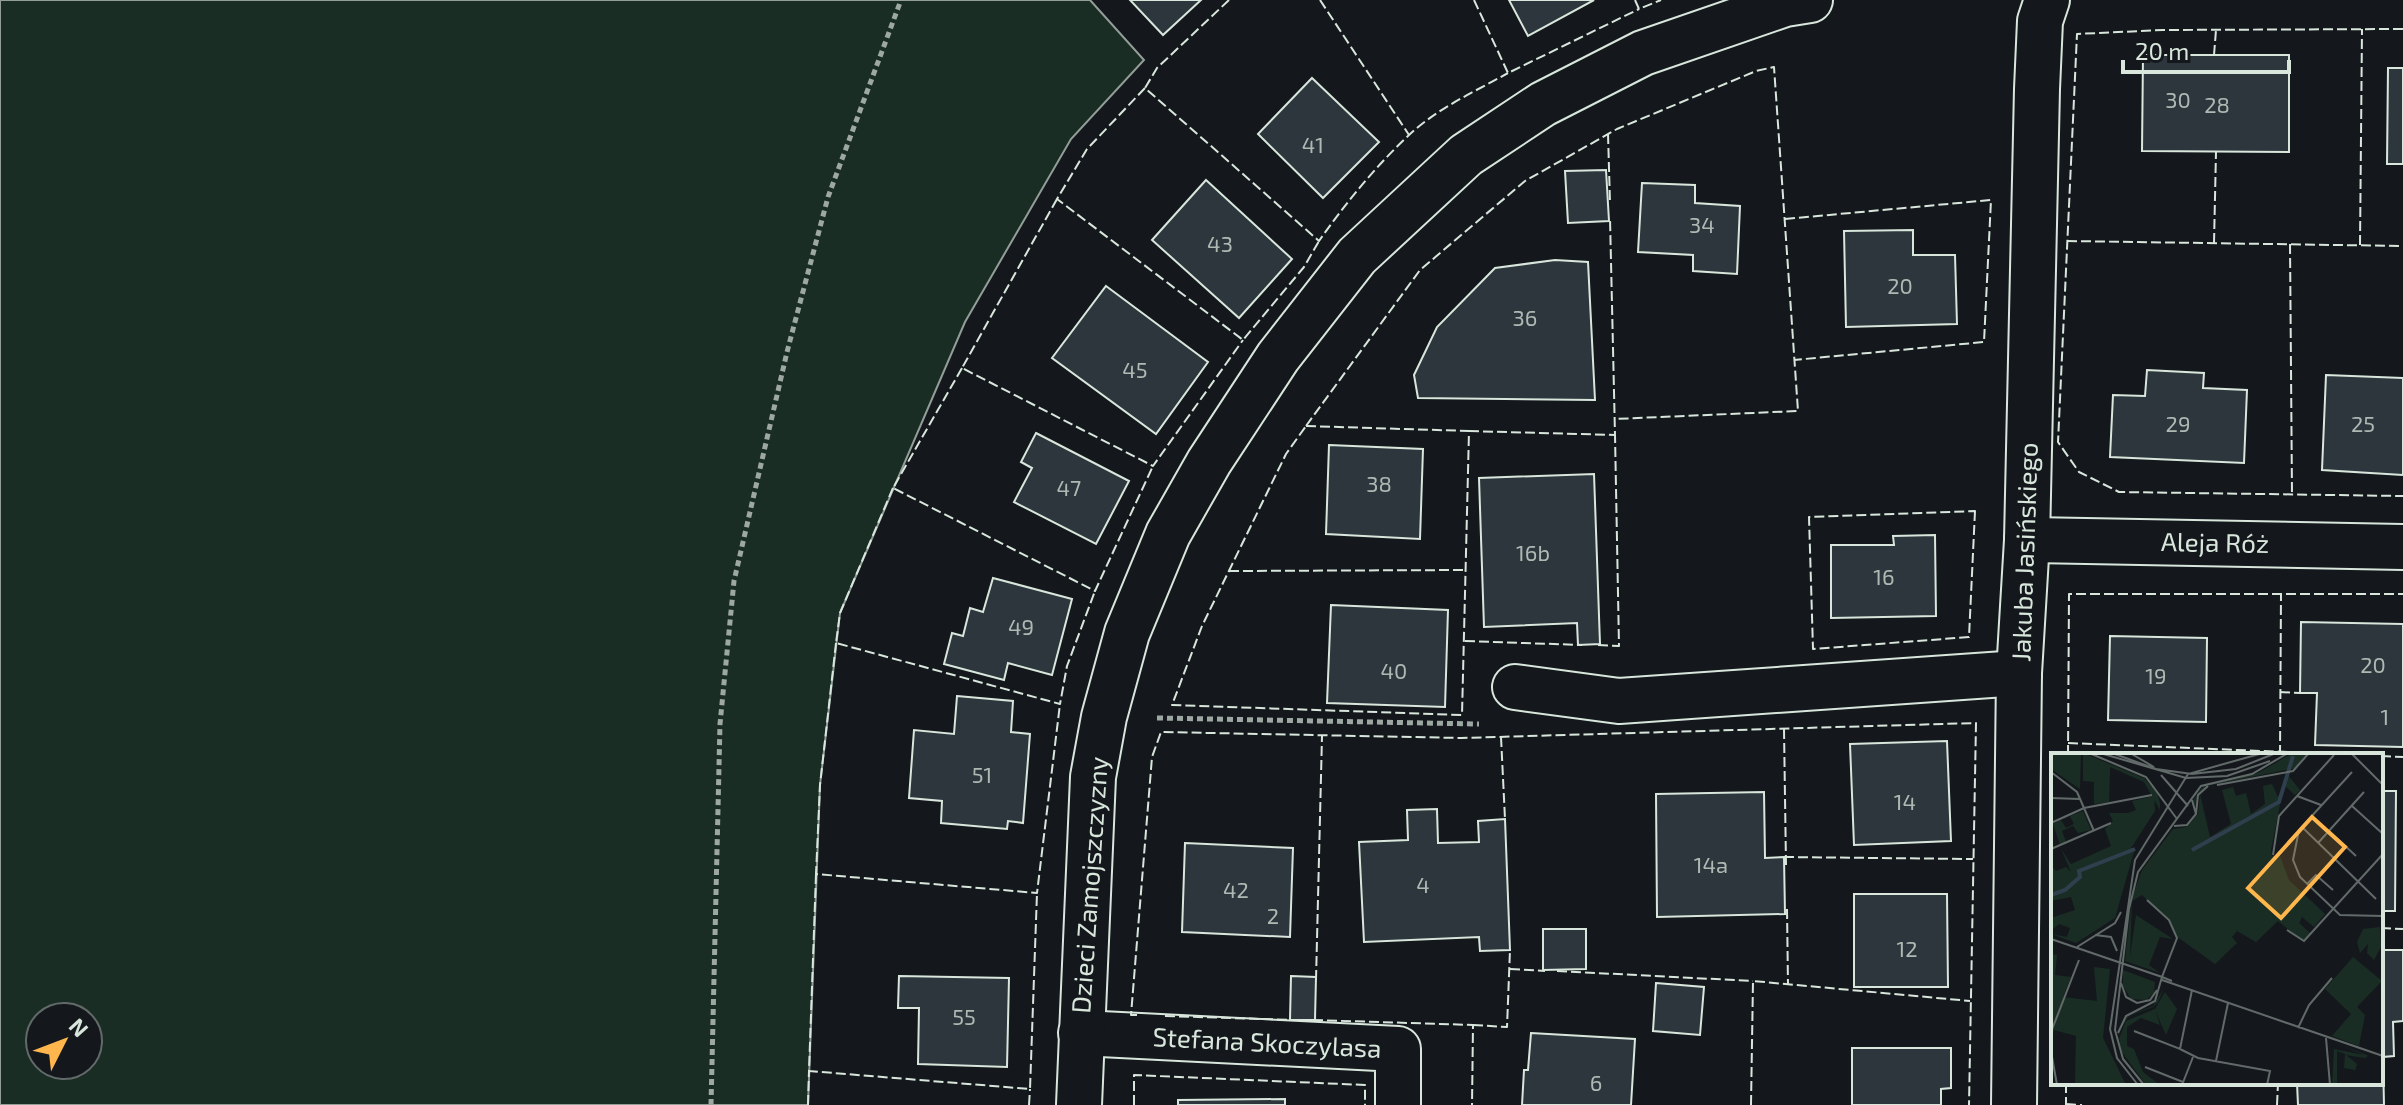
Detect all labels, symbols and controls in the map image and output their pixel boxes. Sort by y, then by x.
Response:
scale bar [2123,24,2289,74]
text: 20 m [2135,36,2189,65]
house number: 30 [2165,86,2191,112]
house number: 28 [2204,91,2230,117]
house number: 41 [1302,131,1324,157]
house number: 34 [1689,211,1715,237]
house number: 43 [1207,230,1233,256]
house number: 20 [1887,272,1913,298]
house number: 36 [1513,304,1537,330]
house number: 45 [1122,356,1148,382]
house number: 29 [2166,410,2190,436]
house number: 25 [2351,410,2375,436]
street label: Jakuba Jasińskiego [2004,442,2043,662]
house number: 38 [1366,470,1392,496]
house number: 47 [1057,474,1081,500]
street label: Aleja Róż [2161,525,2269,558]
house number: 16b [1516,539,1550,565]
house number: 16 [1873,563,1895,589]
house number: 49 [1008,613,1034,639]
house number: 20 [2360,651,2386,677]
house number: 40 [1381,657,1407,683]
house number: 19 [2145,662,2167,688]
house number: 1 [2381,703,2389,729]
inset map [2051,753,2383,1085]
street label: Dzieci Zamojszczyzny [1064,755,1113,1014]
house number: 51 [972,761,992,787]
house number: 14 [1894,788,1916,814]
house number: 14a [1694,851,1728,877]
house number: 4 [1416,871,1430,897]
house number: 42 [1223,876,1249,902]
house number: 2 [1267,902,1279,928]
house number: 12 [1896,935,1918,961]
north arrow [24,1001,104,1081]
house number: 55 [952,1003,976,1029]
text: N [65,1012,95,1042]
street label: Stefana Skoczylasa [1152,1020,1382,1063]
house number: 6 [1590,1069,1602,1095]

